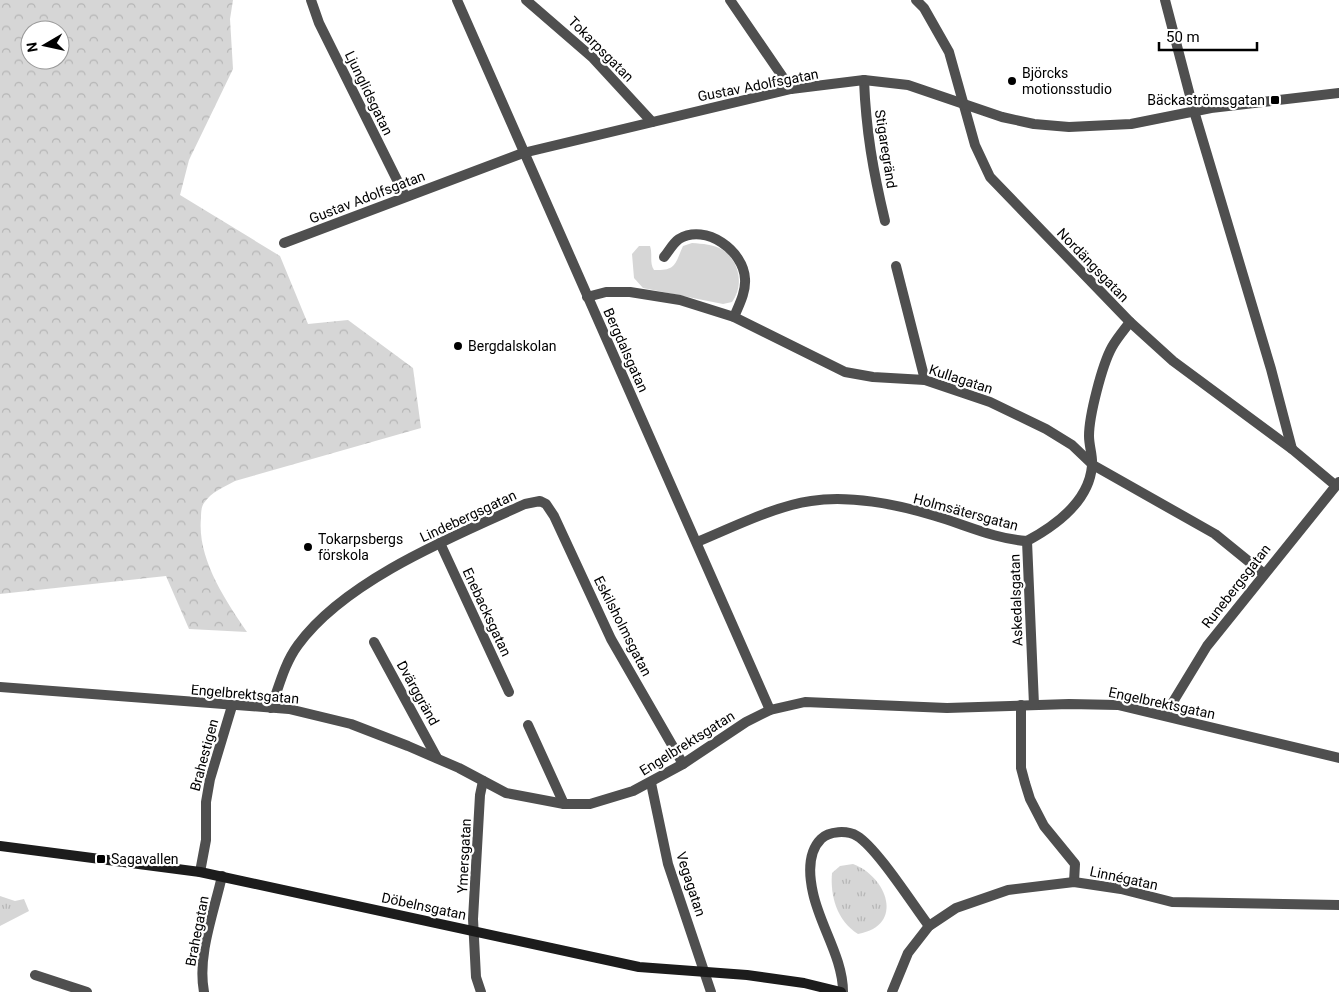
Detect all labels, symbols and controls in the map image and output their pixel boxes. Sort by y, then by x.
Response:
street label: Tokarpsgatan [565,13,637,85]
north arrow [20,20,70,70]
scale bar [1159,20,1256,52]
text: 50 m [1166,28,1200,46]
text: N [23,41,41,53]
street label: Ljunglidsgatan [342,48,396,138]
street label: Gustav Adolfsgatan [696,65,820,105]
place label: Björcks motionsstudio [1022,65,1112,97]
marker: Björcks motionsstudio [1006,75,1018,87]
place label: Bäckaströmsgatan [1147,92,1265,108]
marker: Bäckaströmsgatan [1269,94,1281,106]
street label: Stigaregränd [872,109,900,189]
street label: Gustav Adolfsgatan [307,168,427,226]
street label: Nordängsgatan [1054,225,1132,305]
street label: Bergdalsgatan [600,306,652,394]
place label: Bergdalskolan [468,338,557,354]
marker: Bergdalskolan [452,340,464,352]
street label: Kullagatan [927,361,995,397]
street label: Lindebergsgatan [417,487,519,545]
street label: Holmsätersgatan [912,490,1020,534]
place label: Tokarpsbergs förskola [318,531,403,563]
marker: Tokarpsbergs förskola [302,541,314,553]
street label: Runebergsgatan [1198,541,1274,631]
street label: Askedalsgatan [1006,554,1026,646]
street label: Enebacksgatan [460,565,514,659]
street label: Eskilsholmsgatan [591,573,655,679]
street label: Dvärggränd [394,658,442,728]
street label: Engelbrektsgatan [190,681,300,707]
street label: Engelbrektsgatan [1107,684,1217,722]
street label: Engelbrektsgatan [637,707,737,779]
street label: Brahestigen [187,717,221,793]
street label: Ymersgatan [454,818,474,894]
street label: Vegagatan [673,850,709,918]
place label: Sagavallen [111,851,179,867]
marker: Sagavallen [95,853,107,865]
street label: Linnégatan [1088,863,1160,893]
street label: Döbelnsgatan [380,889,468,923]
street label: Brahegatan [182,894,212,968]

